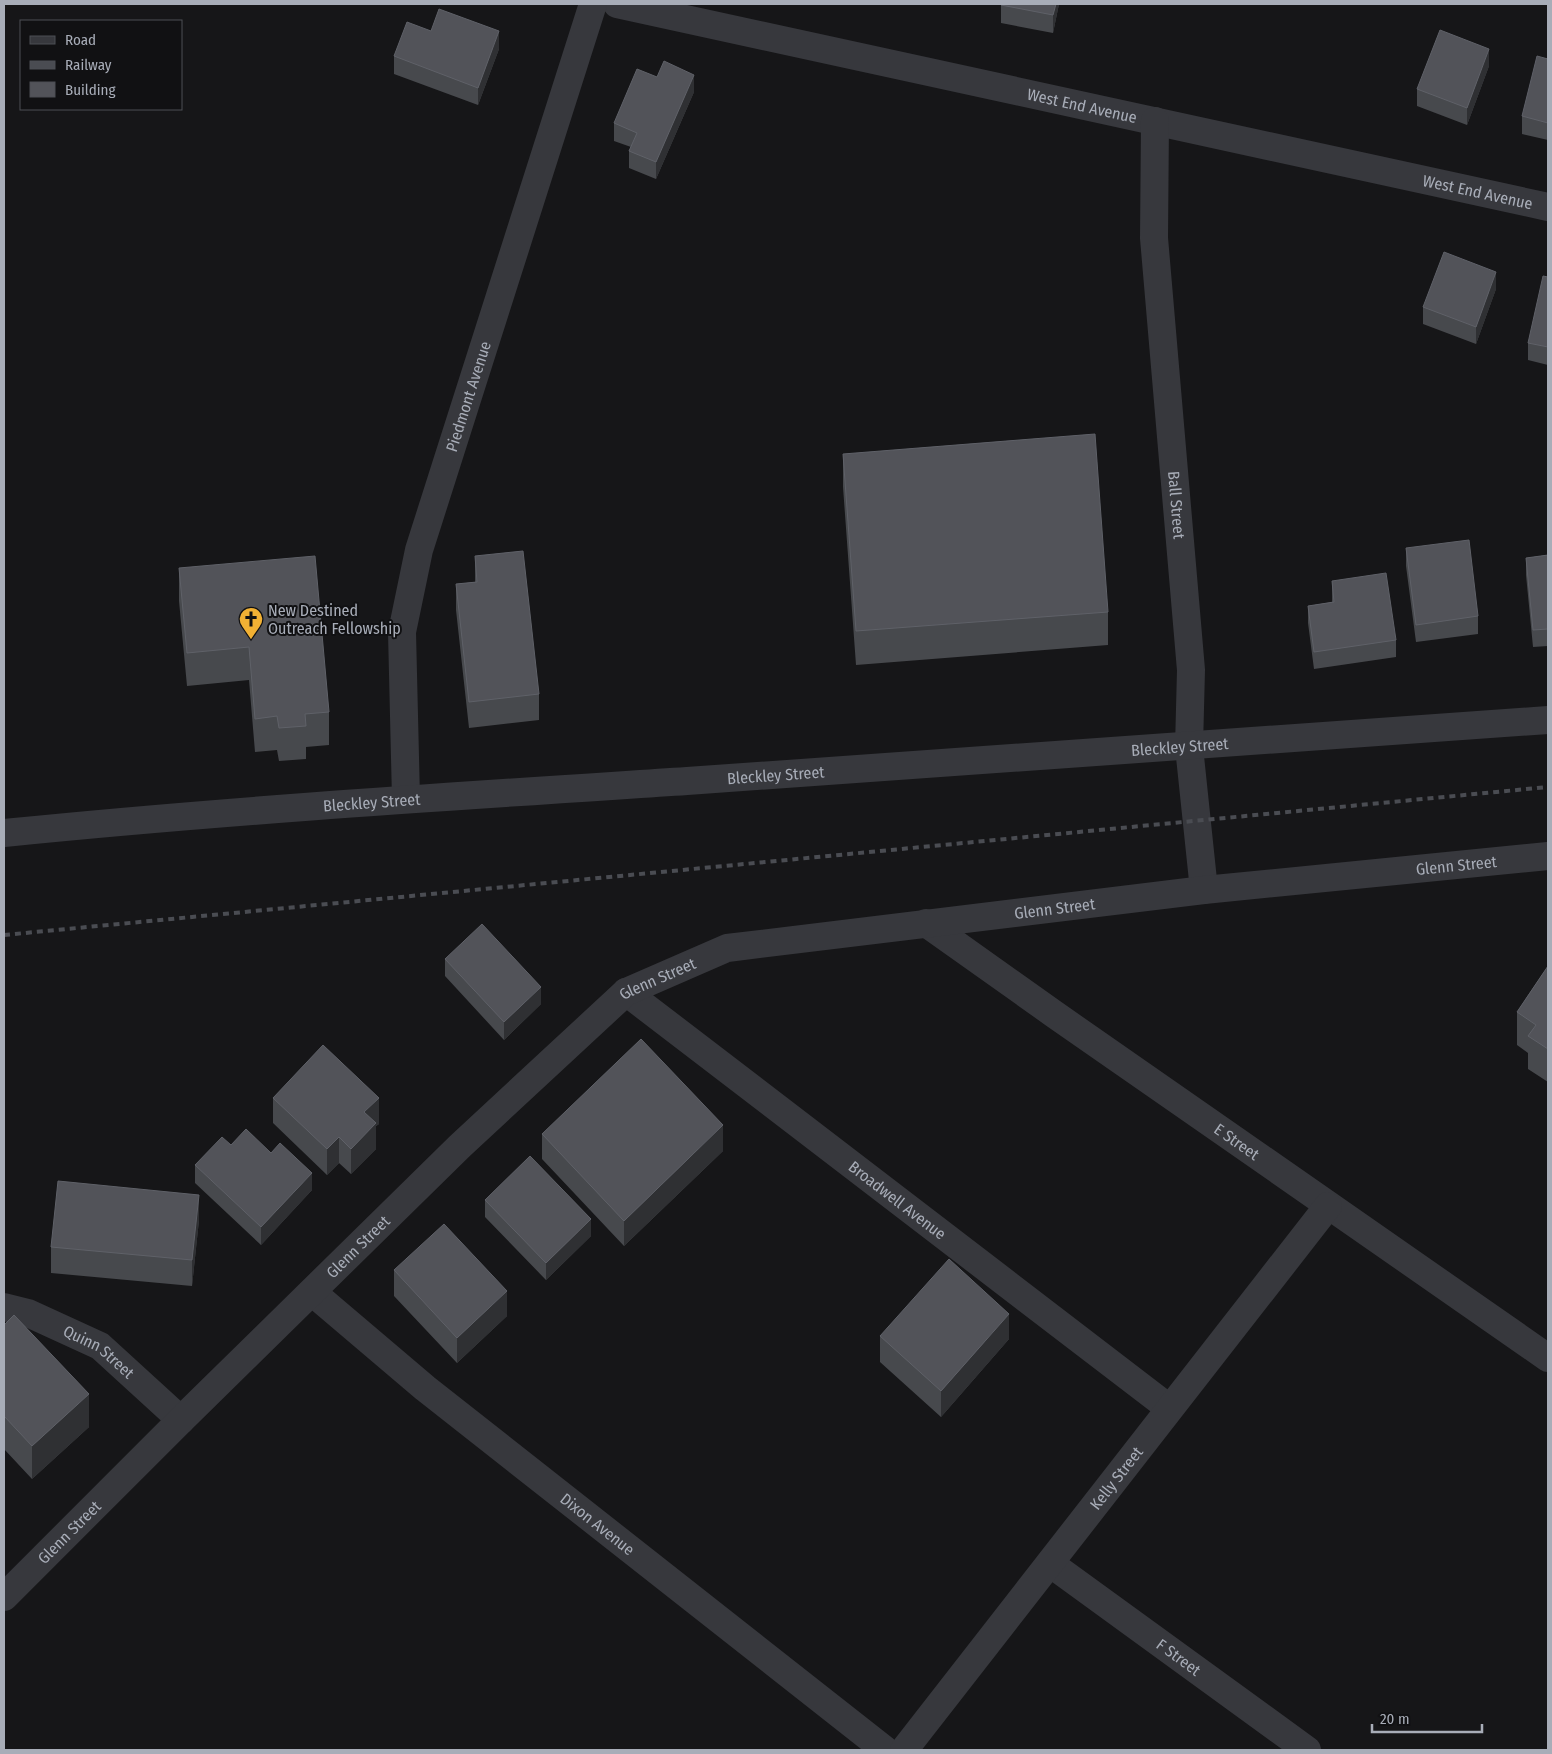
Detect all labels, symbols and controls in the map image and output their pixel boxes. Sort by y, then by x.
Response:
legend [20,20,182,110]
text: Road [65,31,96,49]
text: Railway [65,56,112,74]
text: Building [65,81,116,99]
street label: West End Avenue [1025,85,1139,127]
street label: West End Avenue [1421,171,1534,213]
street label: Piedmont Avenue [442,339,495,454]
street label: Ball Street [1164,470,1189,541]
place label: New Destined Outreach Fellowship [268,601,401,638]
church icon: New Destined Outreach Fellowship [238,606,264,640]
street label: Bleckley Street [1131,734,1230,760]
street label: Bleckley Street [727,762,826,788]
street label: Bleckley Street [322,790,422,816]
street label: Glenn Street [1415,852,1498,879]
street label: Glenn Street [1013,894,1097,923]
street label: Glenn Street [615,954,699,1004]
street label: E Street [1210,1120,1264,1165]
street label: Broadwell Avenue [845,1157,950,1244]
street label: Glenn Street [322,1211,394,1282]
street label: Quinn Street [60,1321,139,1383]
street label: Kelly Street [1086,1442,1147,1514]
street label: Dixon Avenue [557,1489,638,1559]
street label: Glenn Street [34,1496,105,1568]
street label: F Street [1153,1635,1205,1680]
scale bar [1372,1702,1482,1734]
text: 20 m [1380,1710,1410,1728]

